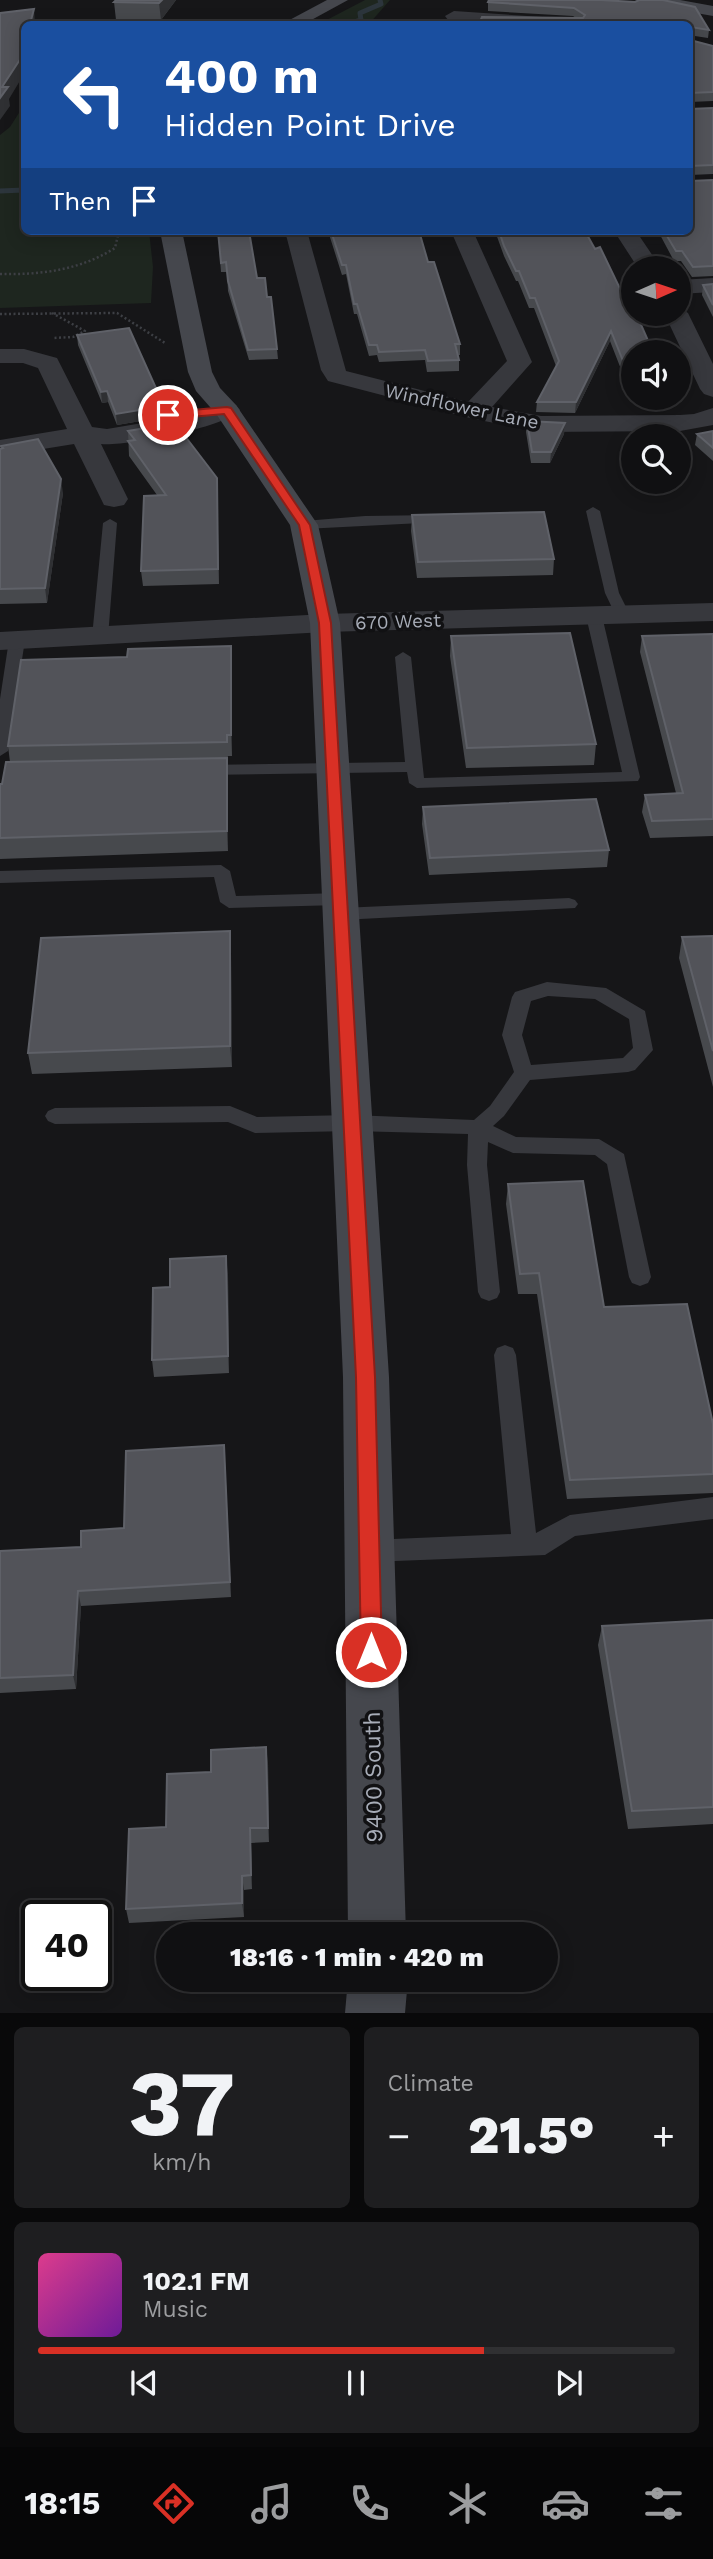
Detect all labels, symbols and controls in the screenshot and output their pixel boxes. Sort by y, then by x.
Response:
text: 400 m [164,47,319,105]
icon: left [49,49,140,140]
text: Hidden Point Drive [164,106,456,144]
icon: arrive [125,182,163,220]
text: Then [49,186,111,216]
north arrow [621,256,691,326]
map controls [621,256,691,494]
button: sound [621,340,691,410]
street label: Windflower Lane [383,379,541,434]
pin [138,385,198,445]
icon: arrive [149,396,187,434]
button: search [621,424,691,494]
street label: 670 West [355,609,441,634]
position arrow [334,1615,408,1689]
street label: 9400 South [359,1711,388,1843]
speed limit sign: 40 [21,1900,112,1991]
text: 18:16 · 1 min · 420 m [230,1942,484,1972]
text: 37 [128,2050,235,2157]
text: Climate [388,2070,474,2097]
text: 21.5° [468,2105,595,2166]
text: − [388,2114,410,2158]
text: + [652,2114,675,2158]
text: km/h [152,2149,211,2176]
text: 102.1 FM [143,2266,250,2296]
text: Music [143,2296,208,2323]
icon: previous [125,2364,163,2402]
icon: pause [337,2364,375,2402]
icon: next [550,2364,588,2402]
icon: directions [149,2479,198,2528]
icon: music [247,2479,296,2528]
icon: phone [345,2479,394,2528]
icon: climate [443,2479,492,2528]
icon: car [541,2479,590,2528]
icon: filters [639,2479,688,2528]
text: 18:15 [25,2484,100,2522]

